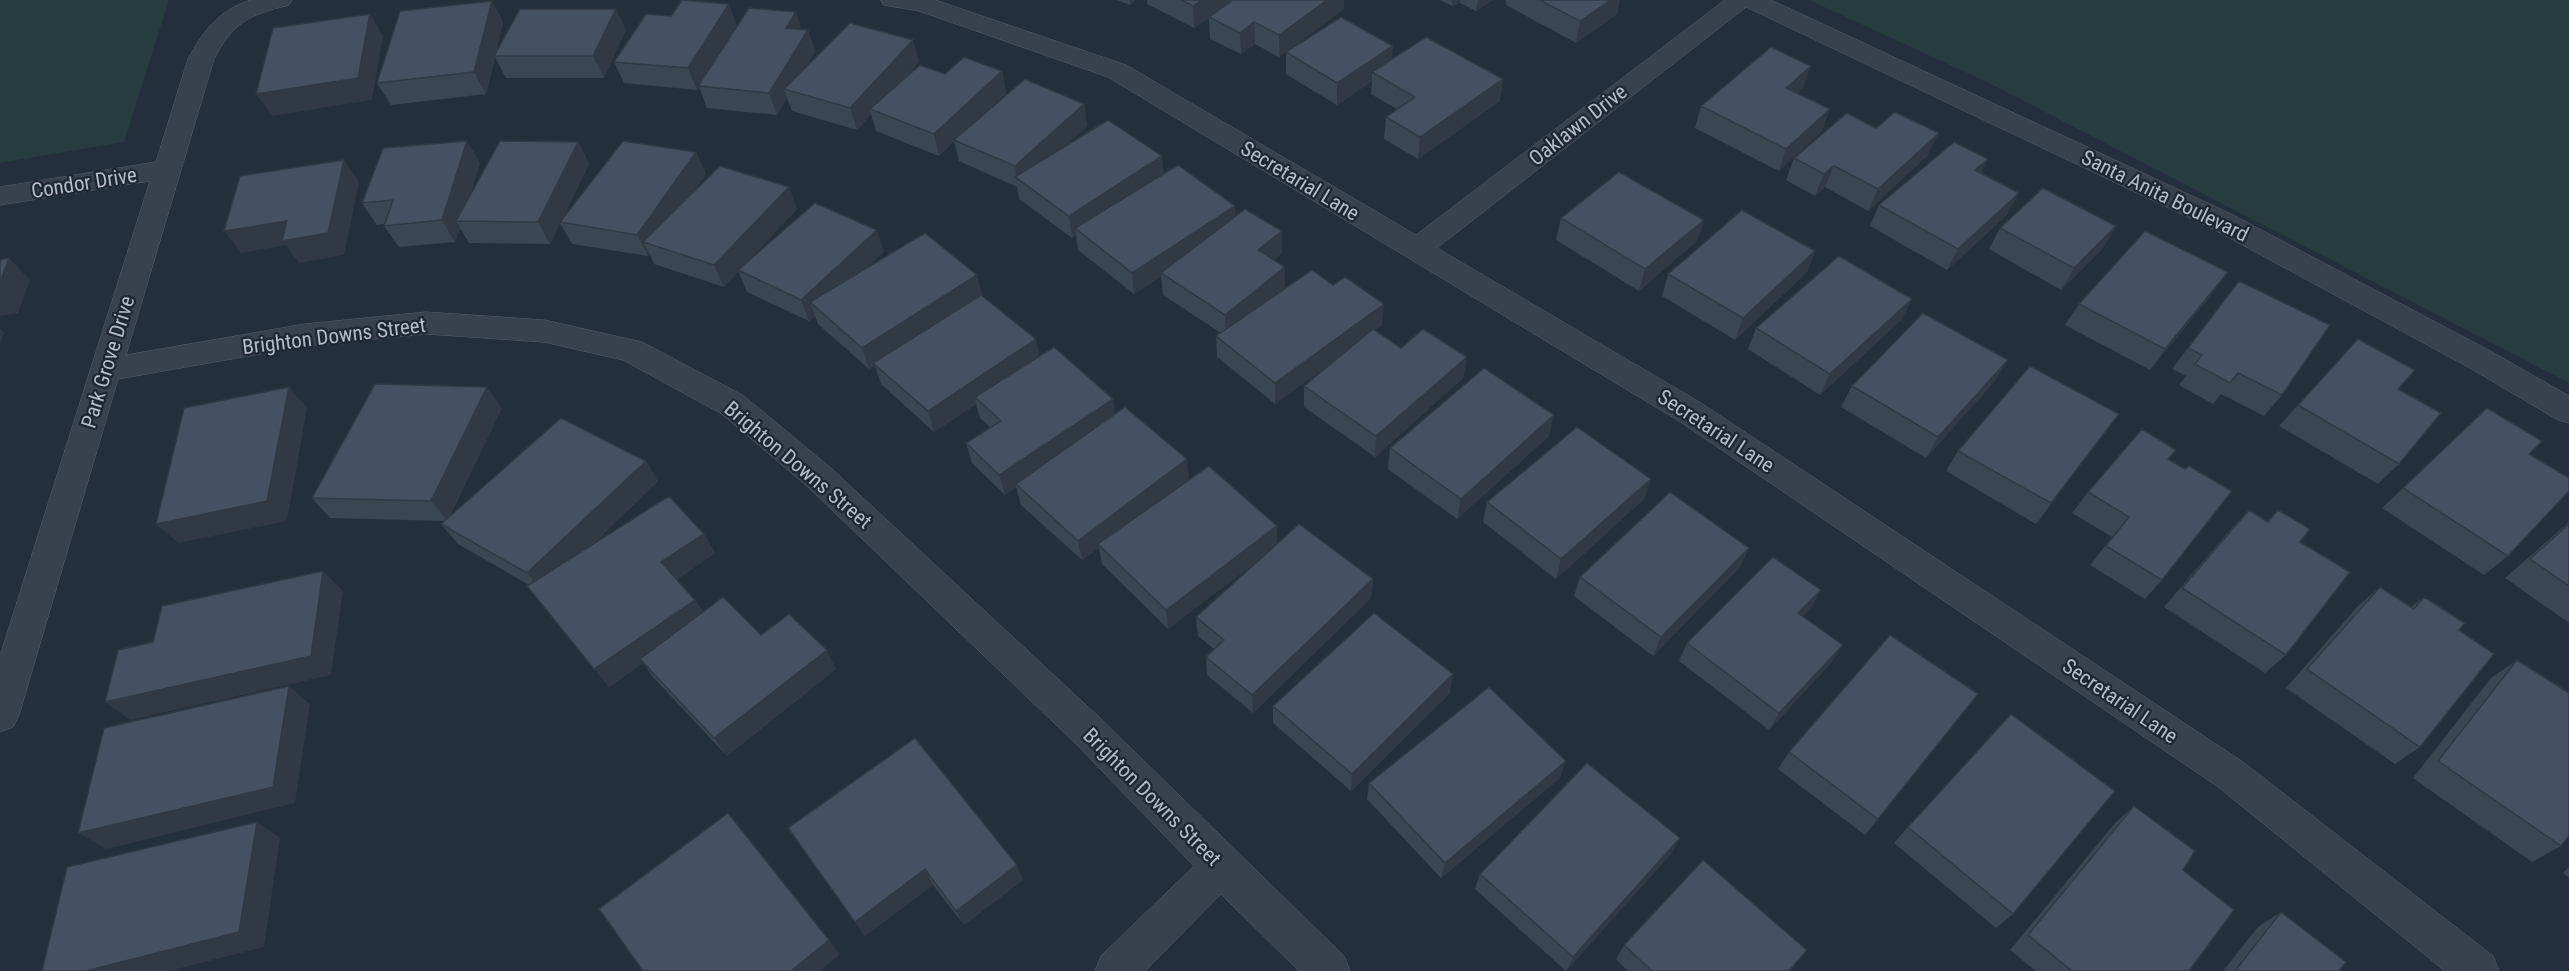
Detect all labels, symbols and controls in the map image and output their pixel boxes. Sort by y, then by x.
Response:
street label: Oaklawn Drive [1524,79,1632,171]
street label: Secretarial Lane [1237,136,1364,226]
street label: Santa Anita Boulevard [2078,145,2252,247]
street label: Condor Drive [29,163,139,203]
street label: Park Grove Drive [77,293,139,431]
street label: Brighton Downs Street [241,313,427,359]
street label: Secretarial Lane [1653,385,1779,478]
street label: Brighton Downs Street [720,396,876,534]
street label: Secretarial Lane [2058,654,2182,748]
street label: Brighton Downs Street [1078,723,1226,871]

